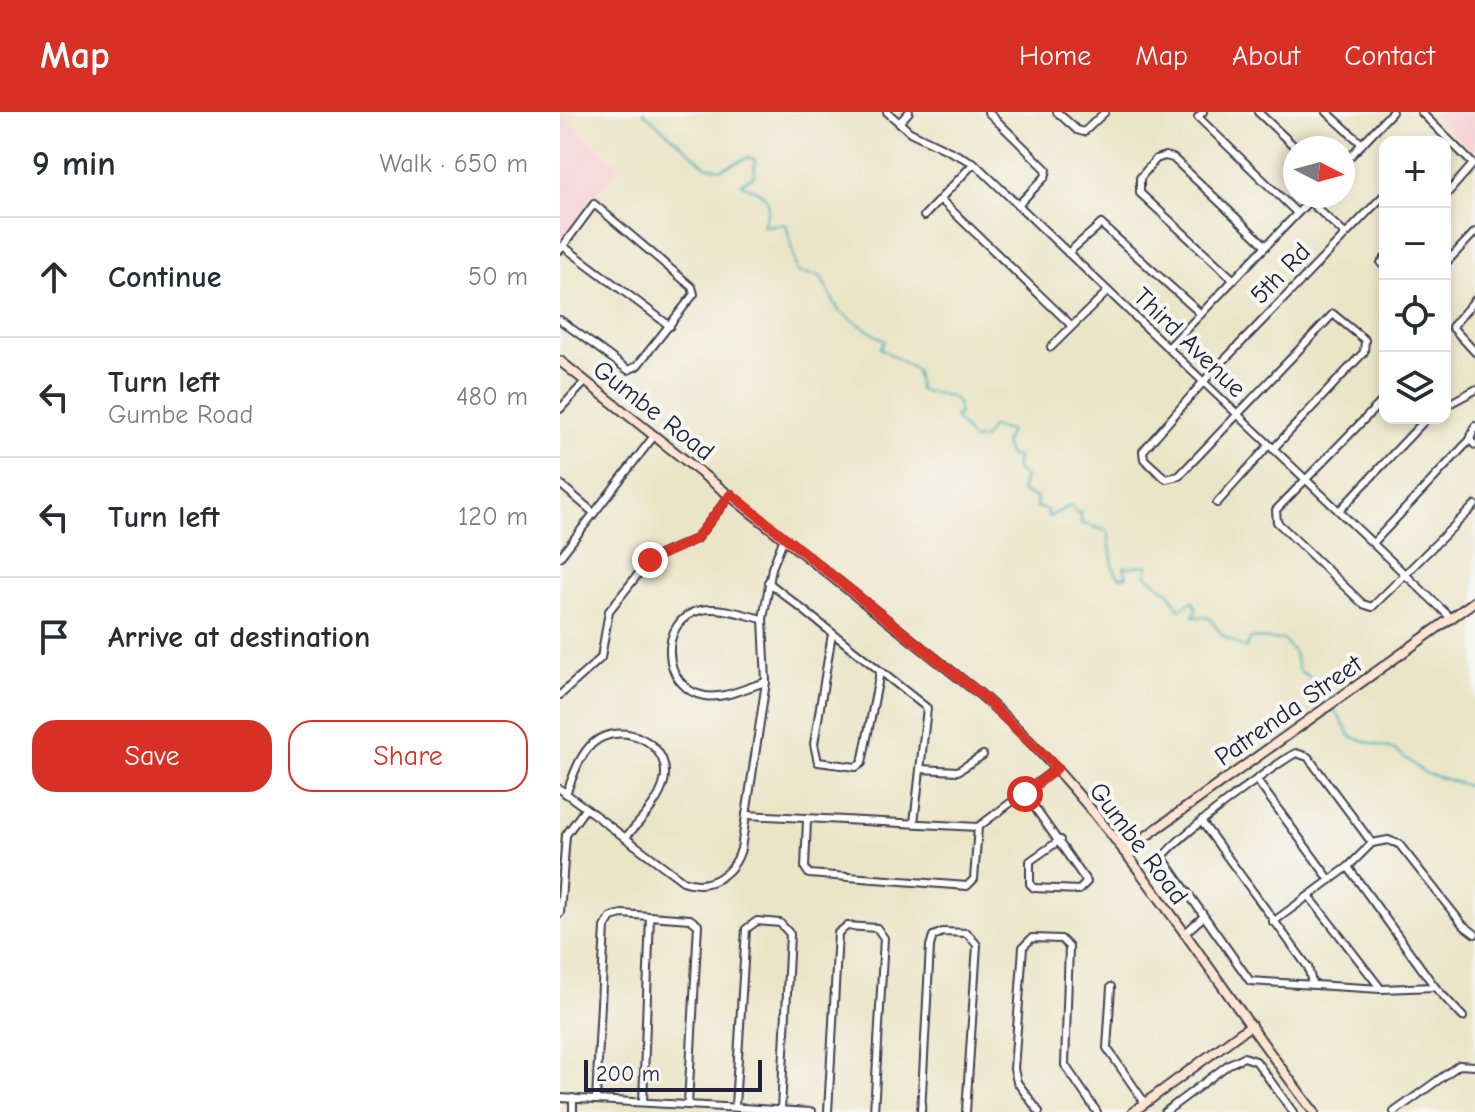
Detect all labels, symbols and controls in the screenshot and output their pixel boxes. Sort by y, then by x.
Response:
text: Map [40,34,110,78]
text: Home [1019,40,1091,72]
text: Map [1135,40,1188,72]
text: About [1232,40,1300,72]
text: Contact [1344,40,1435,72]
north arrow [1283,136,1355,208]
map controls [1379,136,1451,424]
button: + [1379,136,1451,208]
text: 9 min [32,144,116,184]
text: Walk · 650 m [379,149,528,179]
button: − [1379,208,1451,280]
street label: 5th Rd [1245,237,1317,310]
icon: ahead [32,255,76,299]
text: Continue [108,260,222,295]
text: 50 m [468,262,528,292]
button: locate [1379,280,1451,352]
street label: Third Avenue [1127,282,1252,404]
button: layers [1379,352,1451,424]
street label: Gumbe Road [587,354,720,467]
text: Turn left [108,365,220,400]
icon: left [32,375,76,419]
text: 480 m [456,382,528,412]
text: Gumbe Road [108,400,253,430]
icon: left [32,495,76,539]
text: Turn left [108,500,220,535]
text: 120 m [458,502,528,532]
route end [632,542,668,578]
icon: arrive [32,615,76,659]
text: Arrive at destination [108,620,370,655]
street label: Patrenda Street [1209,648,1369,773]
button: Save [32,720,272,792]
button: Share [288,720,528,792]
route start [1007,776,1043,812]
street label: Gumbe Road [1083,777,1194,911]
scale bar [584,1056,762,1092]
text: 200 m [596,1061,660,1087]

